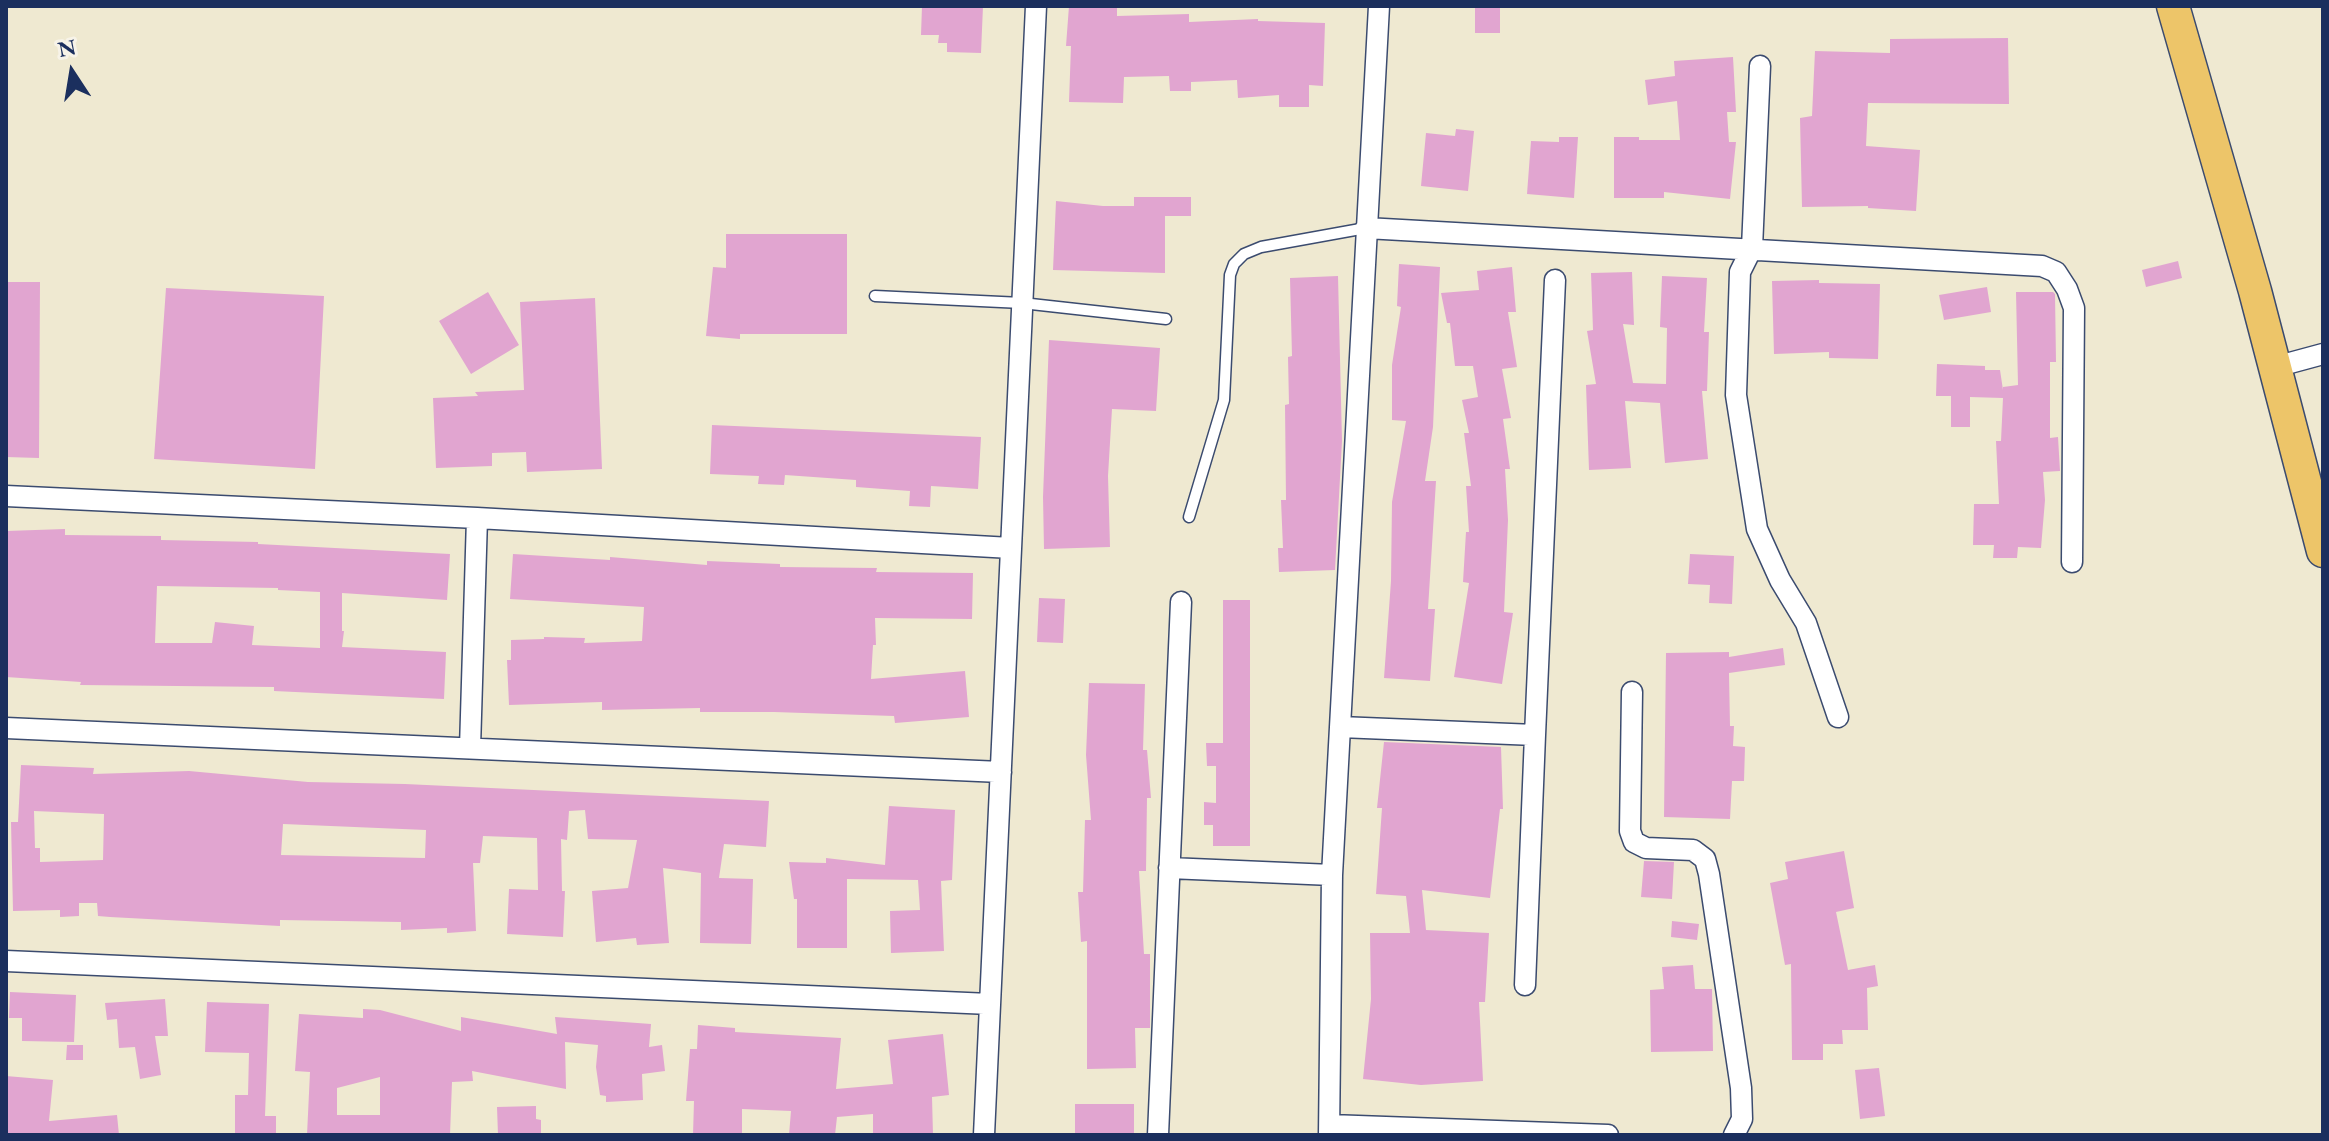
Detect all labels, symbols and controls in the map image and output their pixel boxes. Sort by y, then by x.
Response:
north arrow [32,32,112,112]
text: N [55,32,79,64]

